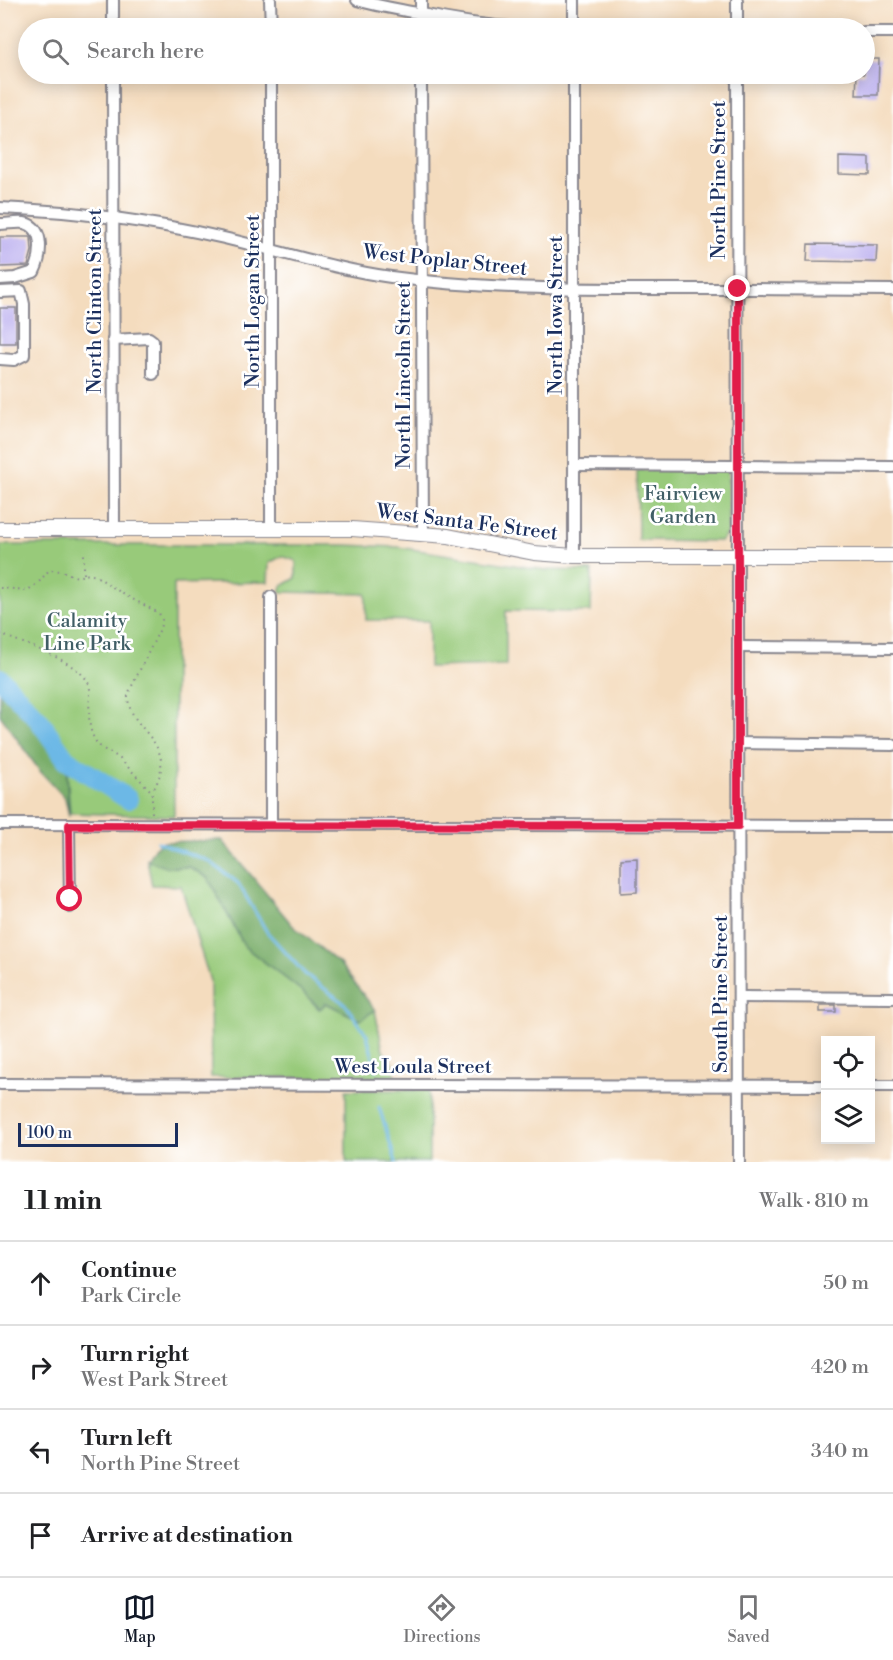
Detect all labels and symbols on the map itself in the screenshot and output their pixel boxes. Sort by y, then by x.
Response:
street label: North Pine Street [707,100,732,260]
street label: North Clinton Street [83,208,108,394]
street label: North Logan Street [241,214,266,388]
street label: North Iowa Street [544,235,569,395]
street label: West Poplar Street [360,240,529,282]
route end [724,275,750,301]
street label: North Lincoln Street [392,281,417,469]
park label: Fairview Garden [644,482,723,530]
street label: West Santa Fe Street [374,499,559,547]
park label: Calamity Line Park [43,609,132,657]
route start [56,885,82,911]
street label: South Pine Street [709,915,734,1073]
street label: West Loula Street [333,1055,492,1080]
scale bar [18,1120,178,1148]

